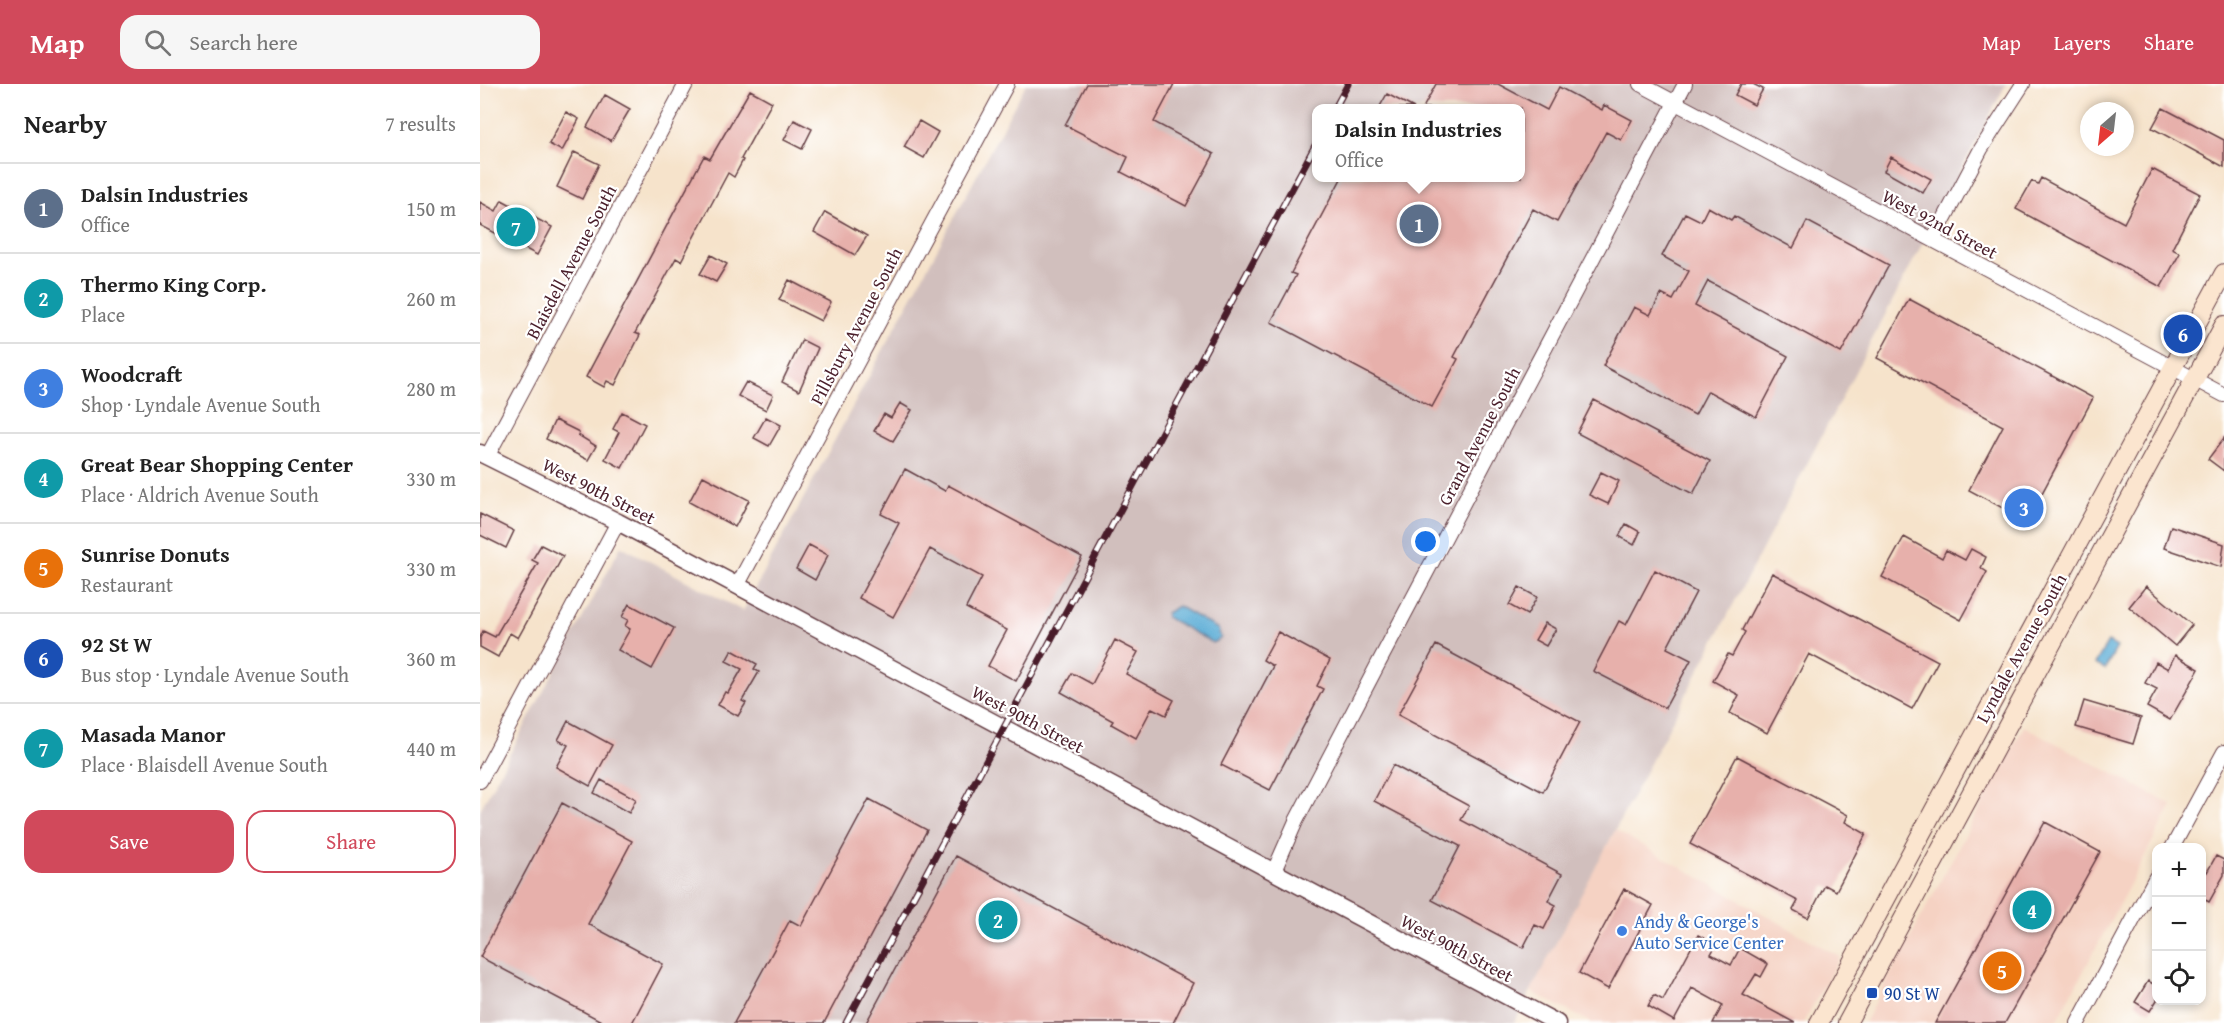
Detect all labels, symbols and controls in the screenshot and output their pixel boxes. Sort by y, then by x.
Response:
search box [120,15,540,69]
text: Map [30,22,84,63]
icon: search [141,26,174,59]
text: Search here [189,26,298,58]
text: Map [1982,27,2021,58]
text: Layers [2054,27,2111,58]
text: Share [2144,27,2194,58]
north arrow [2080,102,2134,156]
text: Nearby [24,104,107,143]
popup [1312,104,1525,182]
text: 7 results [385,109,456,138]
text: Dalsin Industries [1335,113,1502,145]
text: Office [1335,145,1384,174]
text: Dalsin Industries [81,178,248,210]
street label: Blaisdell Avenue South [519,180,623,344]
street label: West 92nd Street [1878,182,2003,266]
text: 1 [38,194,49,223]
text: 150 m [406,194,456,223]
pin: 1 [1400,202,1438,246]
pin: 7 [496,204,536,250]
text: Office [81,210,130,239]
street label: Pillsbury Avenue South [803,242,909,410]
text: Thermo King Corp. [81,268,266,300]
text: 2 [38,284,49,313]
text: 260 m [406,284,456,313]
text: Place [81,300,125,329]
pin: 6 [2164,312,2202,356]
text: Woodcraft [81,358,182,390]
street label: Grand Avenue South [1431,362,1527,510]
text: 3 [38,374,49,403]
text: 280 m [406,374,456,403]
text: Shop · Lyndale Avenue South [81,390,321,419]
text: Great Bear Shopping Center [81,448,353,480]
street label: West 90th Street [538,451,661,531]
text: 4 [38,464,49,493]
text: 330 m [406,464,456,493]
text: Place · Aldrich Avenue South [81,480,319,509]
pin: 3 [2004,486,2044,530]
your location [1411,527,1440,556]
text: Sunrise Donuts [81,538,230,570]
text: 5 [38,554,49,583]
text: 330 m [406,554,456,583]
street label: Lyndale Avenue South [1969,568,2073,728]
text: Restaurant [81,570,173,599]
text: 92 St W [81,628,152,660]
text: 6 [38,644,49,673]
text: 360 m [406,644,456,673]
text: Bus stop · Lyndale Avenue South [81,660,349,689]
street label: West 90th Street [967,678,1090,760]
text: Masada Manor [81,718,226,750]
text: 7 [38,734,49,763]
text: 440 m [406,734,456,763]
text: Place · Blaisdell Avenue South [81,750,328,779]
button: Save [24,810,234,873]
button: Share [246,810,456,873]
map controls [2152,843,2206,1005]
button: + [2152,843,2206,897]
pin: 4 [2012,888,2052,932]
button: − [2152,897,2206,951]
pin: 2 [978,898,1018,942]
street label: West 90th Street [1396,907,1519,989]
place label: Andy & George's Auto Service Center [1634,908,1784,956]
marker: Andy & George's Auto Service Center [1615,924,1629,938]
pin: 5 [1982,948,2021,994]
button: locate [2152,951,2206,1005]
place label: 90 St W [1884,980,1940,1007]
marker: 90 St W [1865,986,1879,1000]

